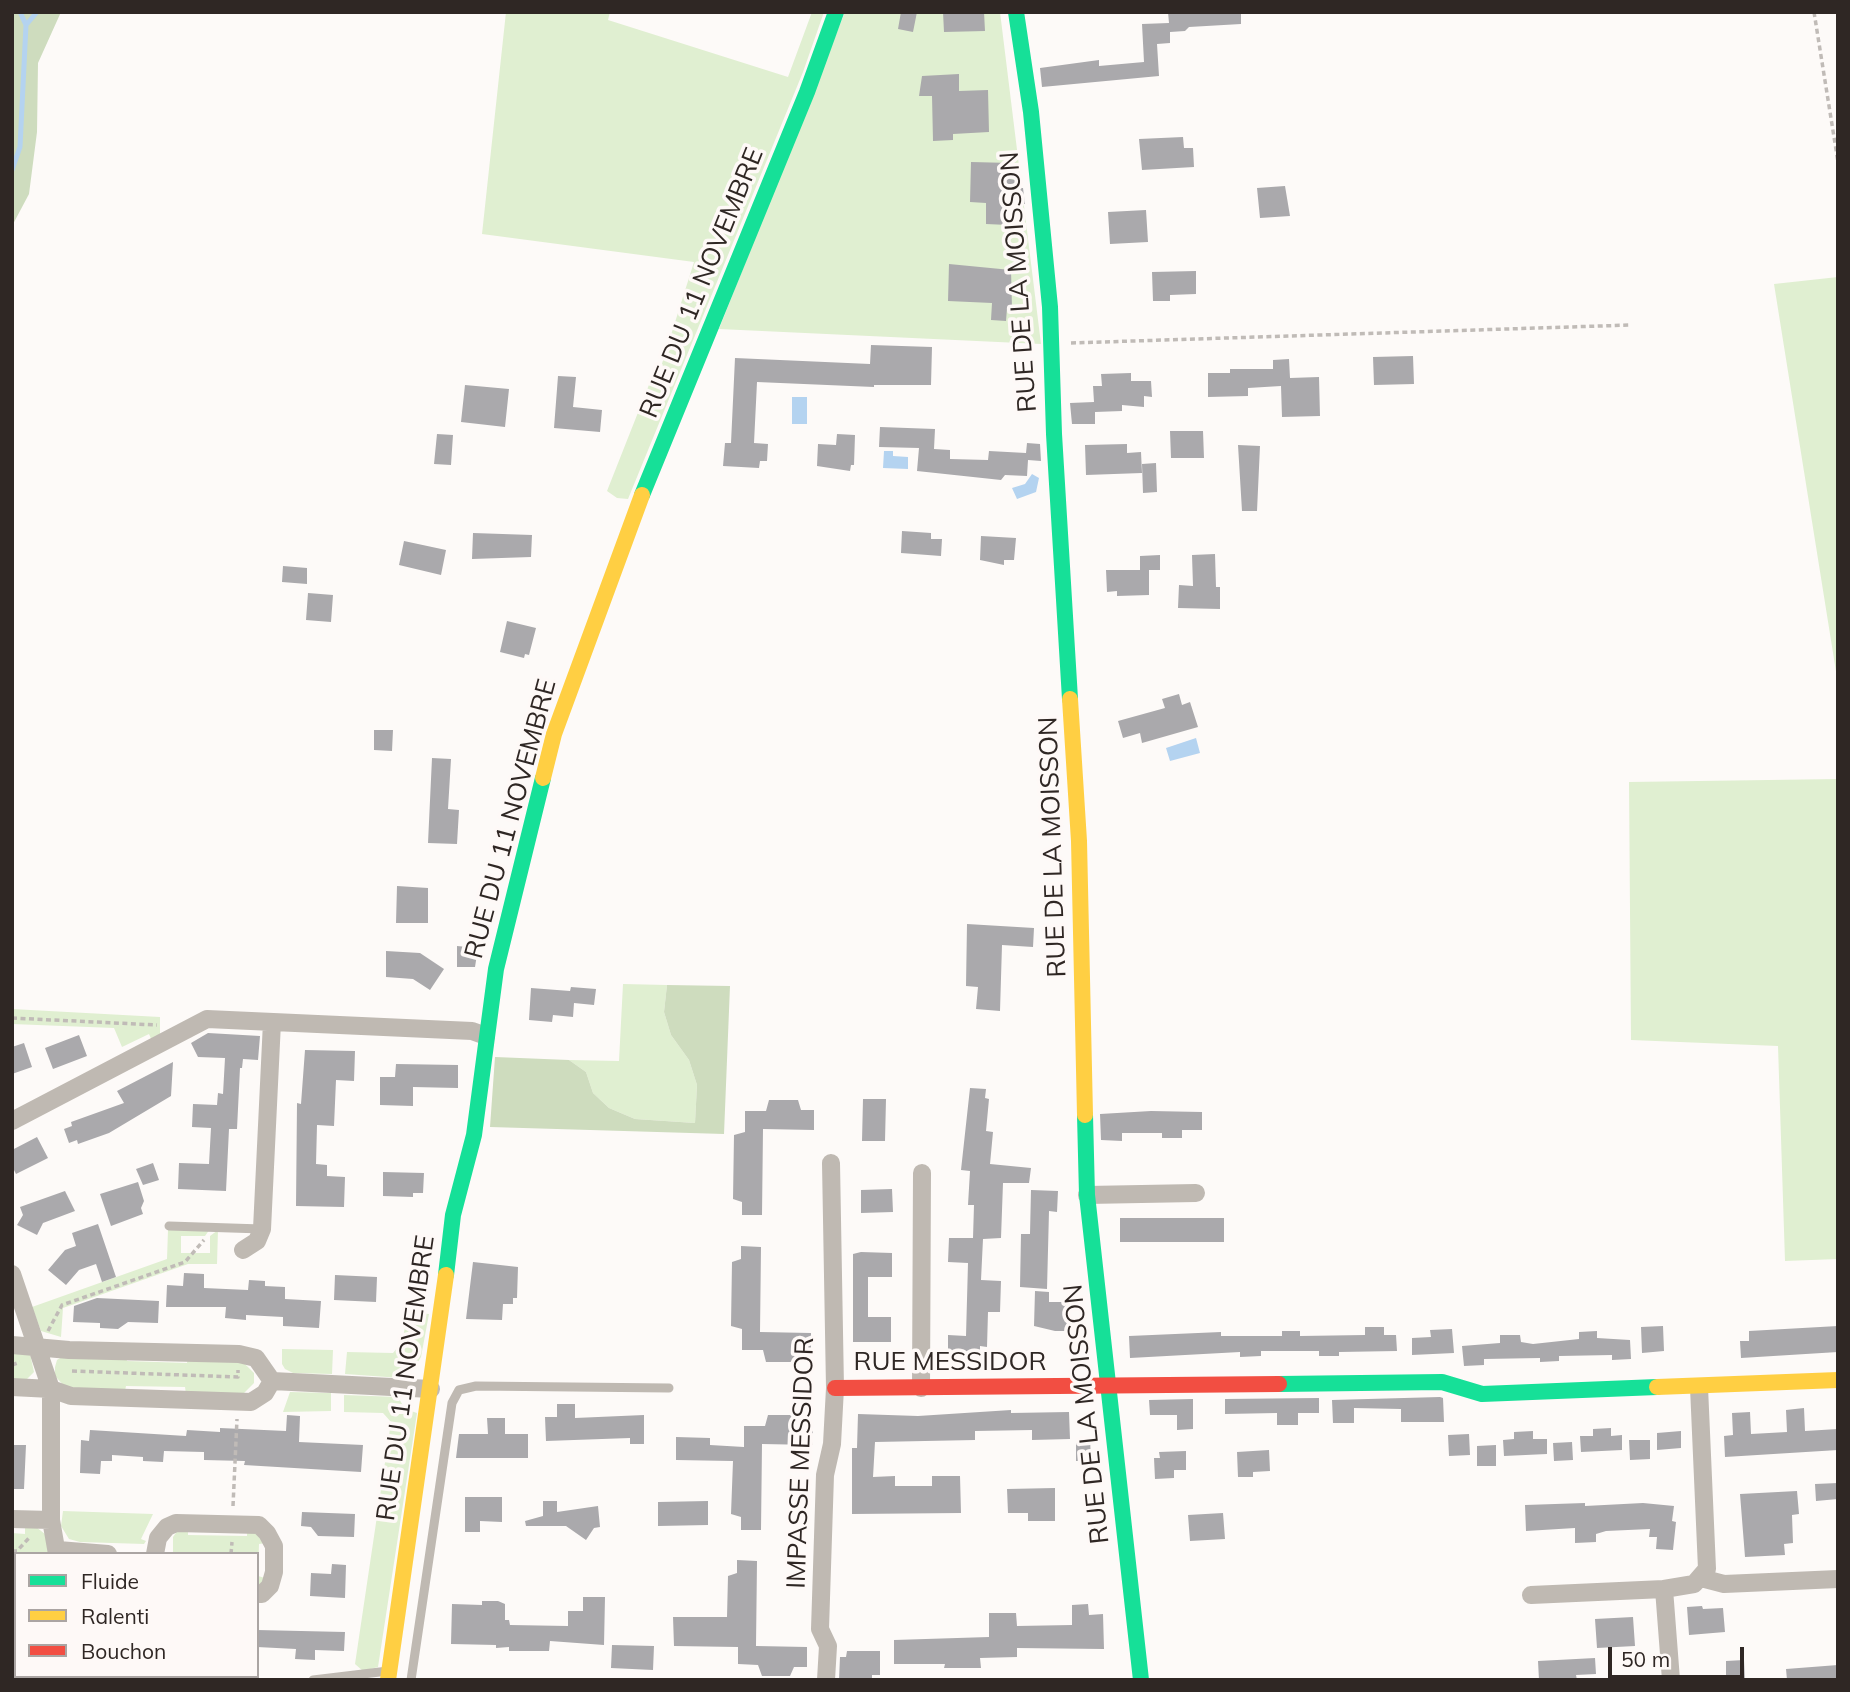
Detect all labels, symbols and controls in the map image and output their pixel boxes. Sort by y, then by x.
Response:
street label: RUE DU 11 NOVEMBRE [634,144,770,422]
street label: RUE DE LA MOISSON [994,151,1044,413]
street label: RUE DU 11 NOVEMBRE [459,676,563,962]
street label: RUE DE LA MOISSON [1033,716,1073,978]
street label: RUE DU 11 NOVEMBRE [371,1233,441,1523]
street label: RUE DE LA MOISSON [1058,1283,1116,1545]
street label: IMPASSE MESSIDOR [781,1337,821,1589]
street label: RUE MESSIDOR [854,1346,1046,1378]
legend [14,1552,259,1678]
text: Fluide [81,1568,139,1594]
text: Ralenti [81,1603,149,1629]
scale bar [1612,1632,1748,1676]
text: Bouchon [81,1638,166,1664]
text: 50 m [1621,1646,1670,1672]

